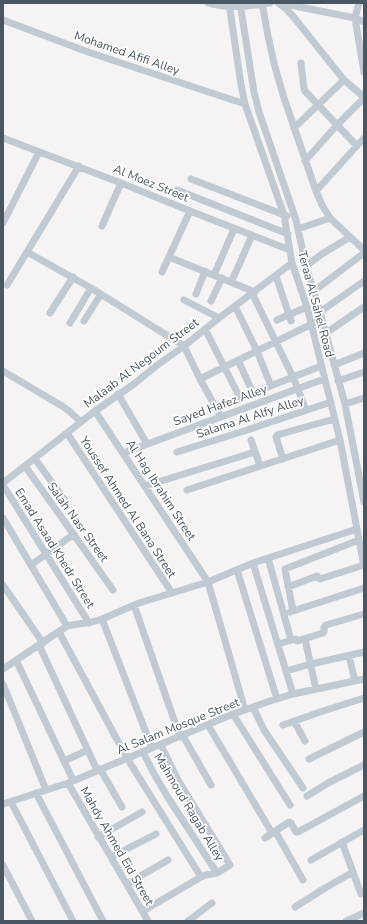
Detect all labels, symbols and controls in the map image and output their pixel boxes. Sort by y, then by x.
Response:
street label: Mohamed Afifi Alley [72,27,183,79]
street label: Al Moez Street [111,161,192,206]
street label: Teraa Al Sahel Road [294,249,338,359]
street label: Malaab Al Negoum Street [80,314,202,412]
street label: Sayed Hafez Alley [171,380,270,429]
street label: Salama Al Alfy Alley [194,392,307,442]
street label: Youssef Ahmed Al Bana Street [76,432,180,582]
street label: Al Hag Ibrahim Street [122,436,200,544]
street label: Salah Nasr Street [44,479,113,566]
street label: Emad Asaad Khedr Street [11,485,99,612]
street label: Al Salam Mosque Street [114,694,242,758]
street label: Mahmoud Ragab Alley [150,750,228,865]
street label: Mahdy Ahmed Eid Street [76,784,158,909]

